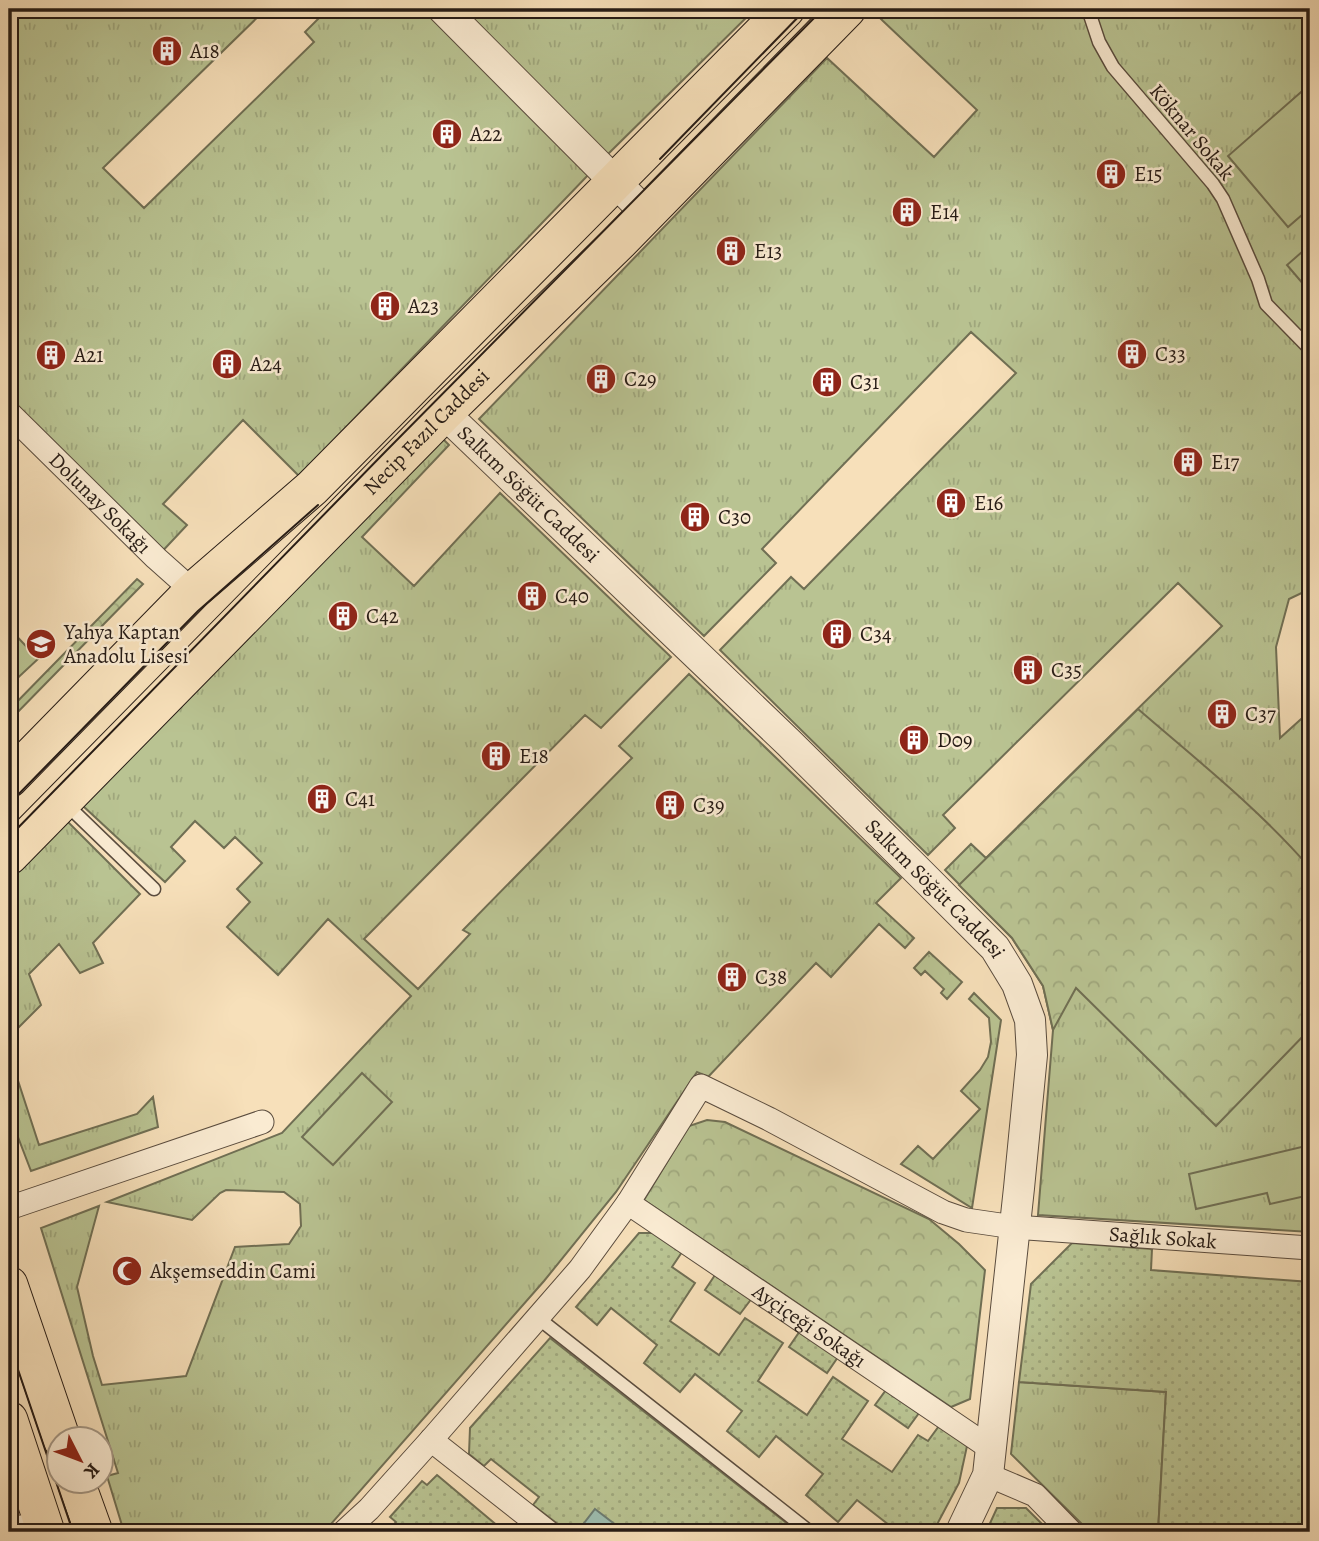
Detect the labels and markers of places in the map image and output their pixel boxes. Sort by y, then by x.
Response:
building icon: A18 [150,34,184,68]
place label: A18 [189,37,220,65]
building icon: A22 [430,117,464,151]
place label: A22 [469,120,502,148]
building icon: E15 [1094,157,1128,191]
place label: E15 [1134,160,1163,188]
building icon: E14 [890,195,924,229]
place label: E14 [930,198,959,226]
building icon: E13 [714,234,748,268]
place label: E13 [754,237,782,265]
building icon: A23 [368,289,402,323]
place label: A23 [407,292,439,320]
building icon: C33 [1115,337,1149,371]
building icon: A21 [34,338,68,372]
place label: C33 [1155,340,1186,368]
place label: A21 [73,341,103,369]
building icon: A24 [210,347,244,381]
place label: A24 [249,350,282,378]
building icon: C29 [584,362,618,396]
place label: C29 [624,365,657,393]
building icon: C31 [810,365,844,399]
place label: C31 [850,368,879,396]
building icon: E17 [1171,445,1205,479]
place label: E17 [1211,448,1240,476]
building icon: E16 [934,486,968,520]
place label: E16 [974,489,1004,517]
building icon: C30 [678,500,712,534]
place label: C30 [718,503,751,531]
building icon: C40 [515,579,549,613]
place label: C40 [555,582,589,610]
building icon: C42 [326,599,360,633]
place label: C42 [366,602,399,630]
building icon: C34 [820,617,854,651]
place label: Yahya Kaptan Anadolu Lisesi [63,618,188,670]
place label: C34 [860,620,891,648]
school or university icon: Yahya Kaptan Anadolu Lisesi [24,627,58,661]
building icon: C35 [1011,653,1045,687]
place label: C35 [1051,656,1082,684]
building icon: C37 [1205,697,1239,731]
place label: C37 [1245,700,1276,728]
building icon: D09 [897,723,931,757]
place label: D09 [937,726,973,754]
building icon: E18 [479,739,513,773]
place label: E18 [519,742,549,770]
building icon: C41 [305,782,339,816]
place label: C41 [345,785,375,813]
building icon: C39 [653,788,687,822]
place label: C39 [693,791,724,819]
building icon: C38 [715,960,749,994]
place label: C38 [755,963,787,991]
mosque icon: Akşemseddin Cami [110,1254,144,1288]
place label: Akşemseddin Cami [149,1257,316,1285]

